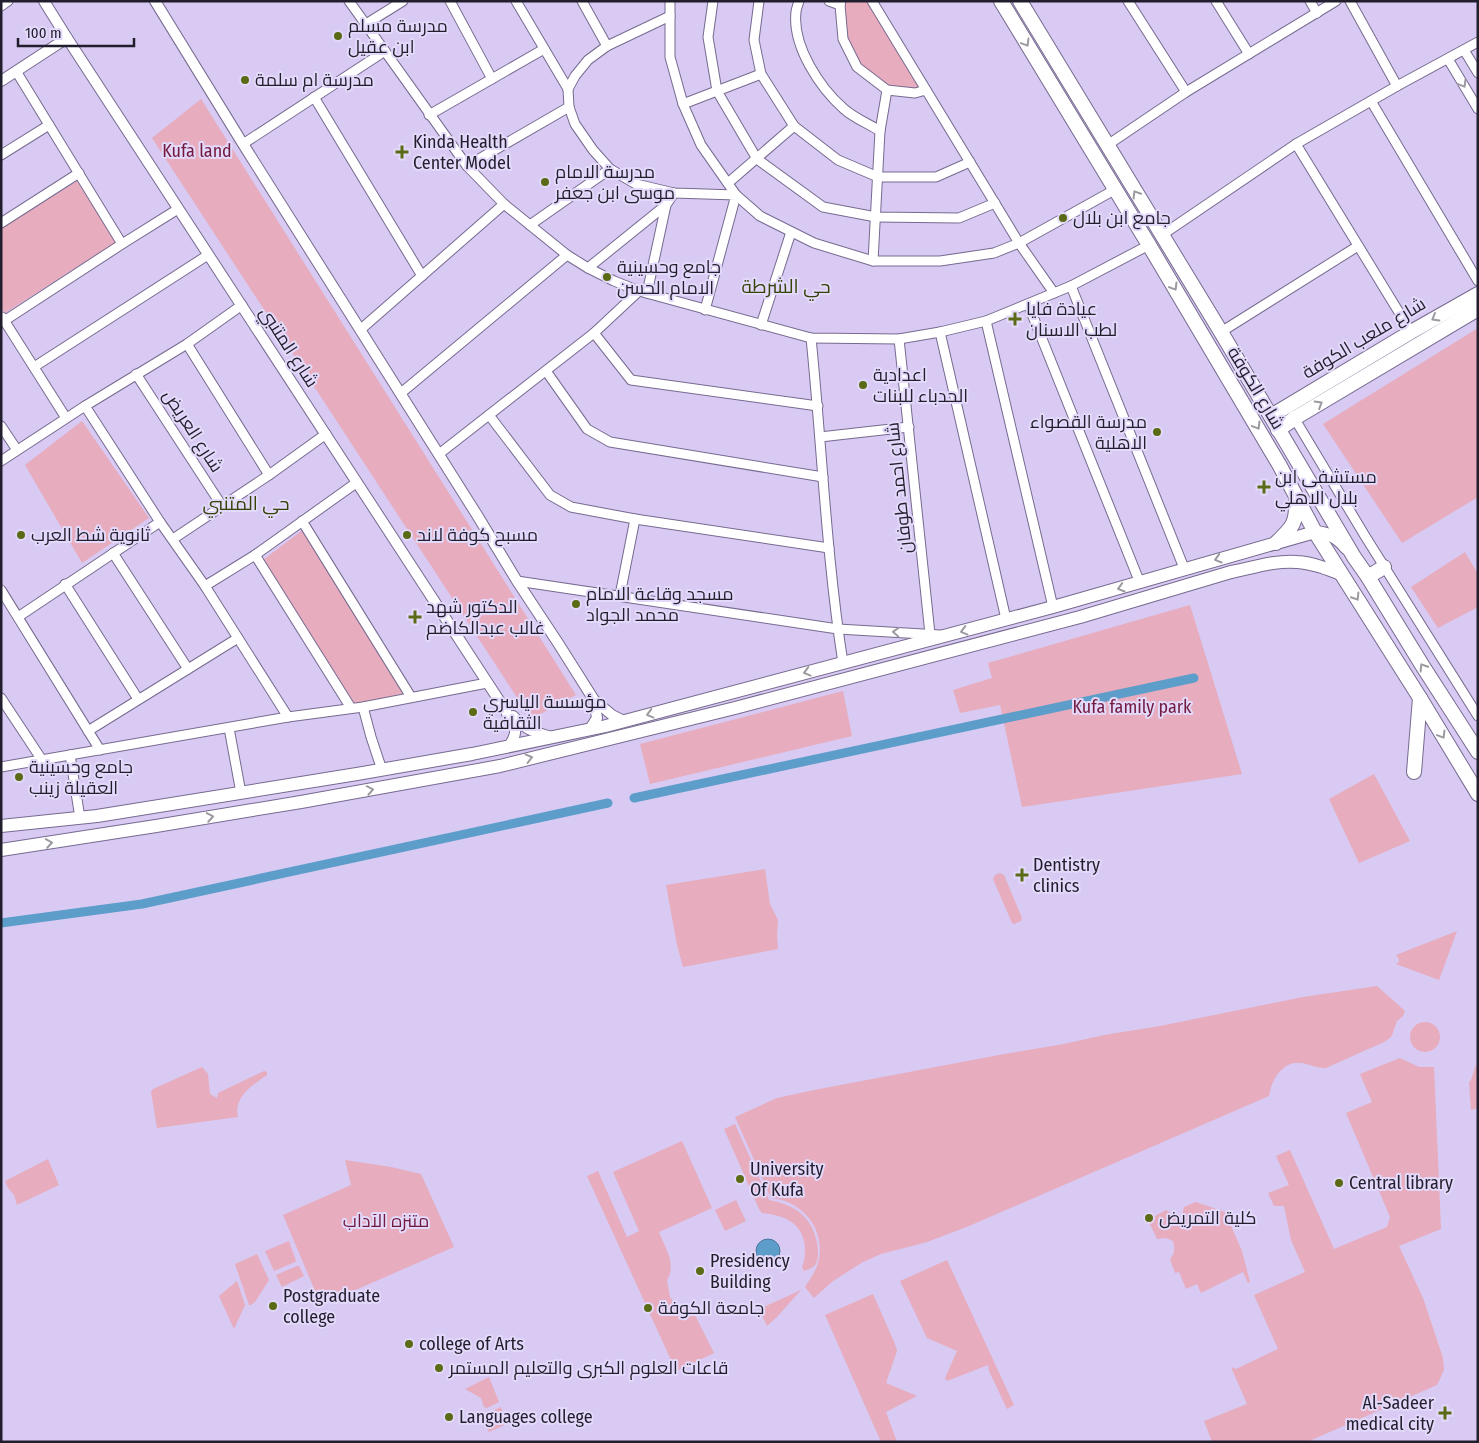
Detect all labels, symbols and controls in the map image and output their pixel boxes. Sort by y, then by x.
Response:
scale bar [18,15,134,47]
place label: مدرسة مسلم ابن عقيل [348,15,448,58]
text: 100 m [25,24,62,42]
marker: مدرسة مسلم ابن عقيل [332,30,344,42]
one-way arrow [1020,37,1029,46]
place label: مدرسة ام سلمة [255,69,374,92]
marker: مدرسة ام سلمة [239,74,251,86]
one-way arrow [1456,79,1466,88]
place label: Kinda Health Center Model [413,131,511,174]
park label: Kufa land [162,140,232,162]
marker: Kinda Health Center Model [395,145,409,159]
place label: مدرسة الامام موسى ابن جعفر [554,161,675,204]
marker: مدرسة الامام موسى ابن جعفر [539,176,551,188]
one-way arrow [1133,190,1143,199]
place label: جامع ابن بلال [1073,207,1171,230]
marker: جامع ابن بلال [1057,212,1069,224]
place label: جامع وحسينية الامام الحسن [617,256,721,300]
marker: جامع وحسينية الامام الحسن [601,271,613,283]
district label: حي الشرطة [742,275,830,301]
one-way arrow [1167,281,1177,290]
street label: شارع ملعب الكوفة [1298,293,1430,384]
place label: عيادة فايا لطب الاسنان [1026,298,1117,341]
street label: شارع المتنبي [252,303,323,393]
marker: عيادة فايا لطب الاسنان [1008,312,1022,326]
one-way arrow [1432,312,1441,322]
street label: شارع الكوفة [1222,343,1289,434]
place label: اعدادية الحدباء للبنات [873,364,968,407]
marker: اعدادية الحدباء للبنات [857,379,869,391]
street label: شارع العريض [157,386,228,477]
one-way arrow [1314,400,1323,410]
place label: مدرسة القصواء الاهلية [1030,411,1147,454]
street label: شارع احمد طوفان [881,421,918,555]
one-way arrow [1250,421,1260,430]
marker: مدرسة القصواء الاهلية [1151,426,1163,438]
place label: مستشفى ابن بلال الاهلي [1275,466,1377,512]
marker: مستشفى ابن بلال الاهلي [1257,480,1271,494]
district label: حي المتنبي [202,492,290,518]
place label: ثانوية شط العرب [31,524,150,546]
place label: مسبح كوفة لاند [417,524,538,547]
marker: ثانوية شط العرب [15,529,27,541]
marker: مسبح كوفة لاند [401,529,413,541]
one-way arrow [1213,553,1222,564]
one-way arrow [1116,582,1125,593]
place label: مسجد وقاعة الامام محمد الجواد [586,583,734,626]
one-way arrow [1350,591,1360,600]
place label: الدكتور شهد غالب عبدالكاضم [426,596,545,640]
marker: مسجد وقاعة الامام محمد الجواد [570,598,582,610]
marker: الدكتور شهد غالب عبدالكاضم [408,610,422,624]
one-way arrow [960,625,968,635]
one-way arrow [892,626,900,637]
one-way arrow [1420,663,1429,673]
one-way arrow [803,667,811,677]
place label: مؤسسة الياسري الثقافية [483,691,606,734]
park label: Kufa family park [1072,696,1192,718]
marker: مؤسسة الياسري الثقافية [467,706,479,718]
one-way arrow [645,708,654,719]
one-way arrow [1435,729,1445,738]
one-way arrow [525,754,533,764]
place label: جامع وحسينية العقيلة زينب [29,756,133,799]
marker: جامع وحسينية العقيلة زينب [13,771,25,783]
one-way arrow [366,785,374,795]
one-way arrow [206,813,214,823]
one-way arrow [46,838,54,849]
place label: Dentistry clinics [1033,854,1100,897]
marker: Dentistry clinics [1015,868,1029,882]
place label: University Of Kufa [750,1158,824,1201]
place label: Central library [1349,1172,1453,1194]
marker: University Of Kufa [734,1173,746,1185]
marker: Central library [1333,1177,1345,1189]
place label: كلية التمريض [1159,1207,1257,1229]
park label: متنزه الآداب [343,1210,429,1232]
marker: كلية التمريض [1143,1212,1155,1224]
place label: Presidency Building [710,1250,790,1293]
marker: Presidency Building [694,1265,706,1277]
place label: Postgraduate college [283,1285,380,1328]
place label: جامعة الكوفة [658,1297,764,1319]
marker: Postgraduate college [267,1300,279,1312]
marker: جامعة الكوفة [642,1302,654,1314]
place label: college of Arts [419,1333,524,1355]
marker: college of Arts [403,1338,415,1350]
place label: قاعات العلوم الكبرى والتعليم المستمر [448,1357,729,1380]
marker: قاعات العلوم الكبرى والتعليم المستمر [433,1362,445,1374]
place label: Al-Sadeer medical city [1346,1392,1435,1435]
place label: Languages college [459,1406,593,1428]
marker: Al-Sadeer medical city [1438,1406,1452,1420]
marker: Languages college [443,1411,455,1423]

